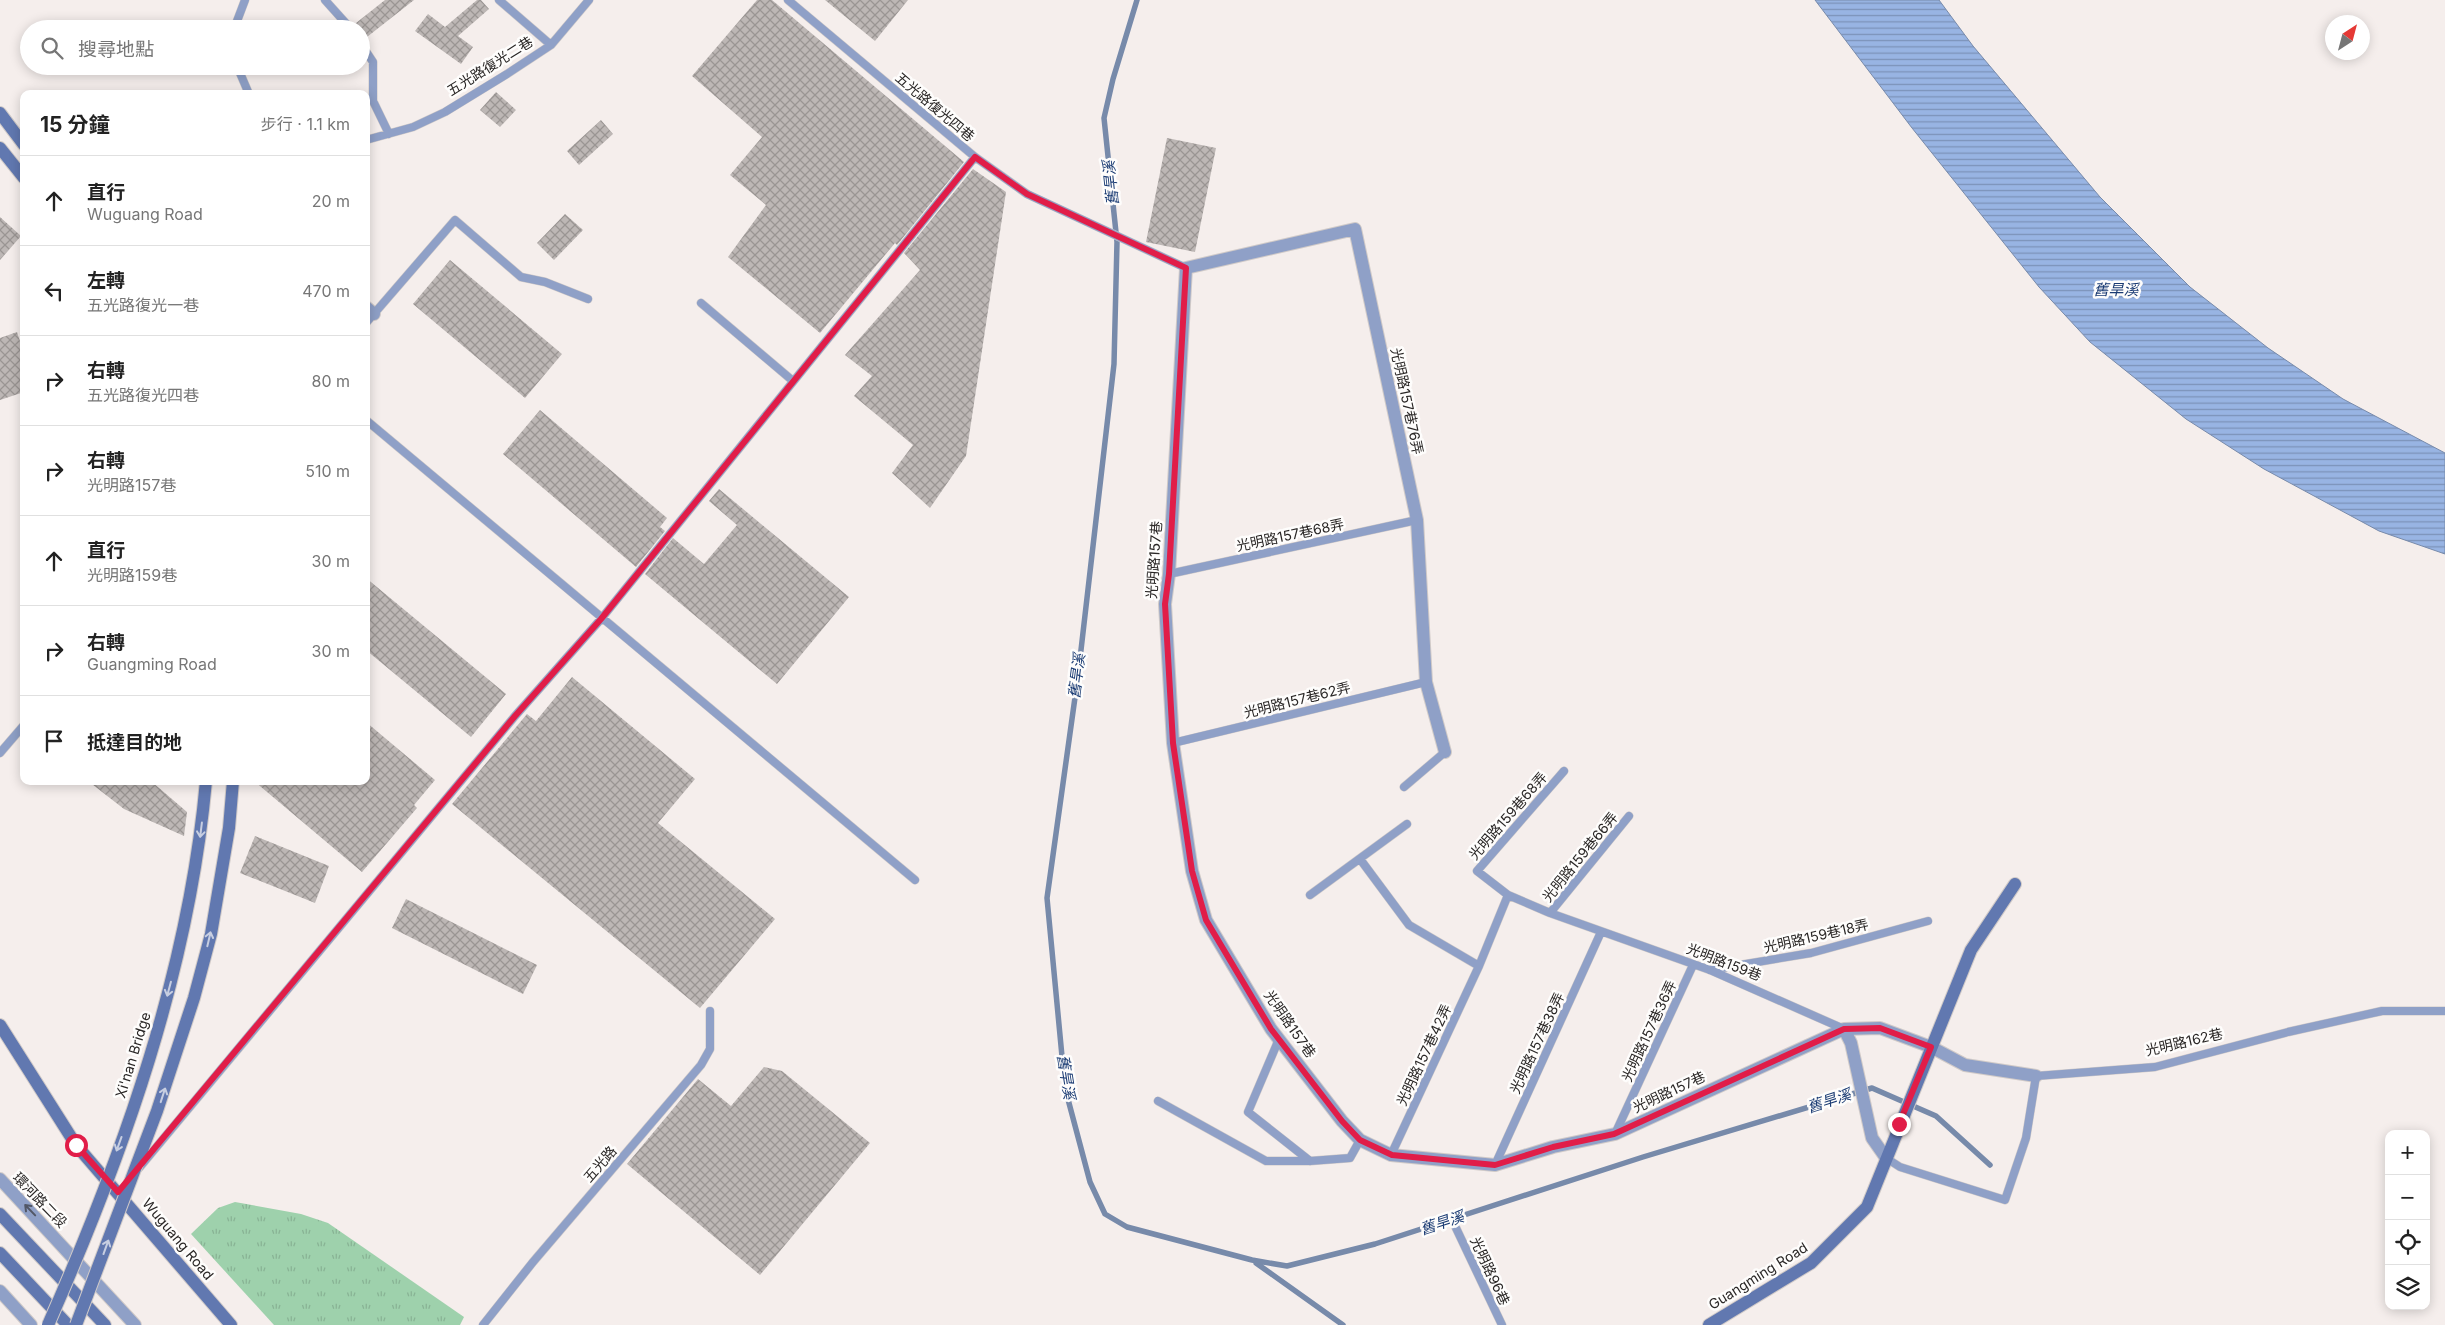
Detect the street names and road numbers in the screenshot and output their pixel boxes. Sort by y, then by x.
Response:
street label: 五光路復光二巷 [444,32,536,99]
street label: 五光路復光四巷 [892,69,978,145]
street label: 光明路157巷76弄 [1388,346,1427,456]
street label: 光明路157巷68弄 [1235,515,1345,554]
street label: 光明路157巷 [1142,520,1165,600]
street label: 光明路157巷62弄 [1242,678,1352,721]
street label: 光明路159巷68弄 [1465,768,1550,863]
street label: 光明路159巷66弄 [1538,808,1621,905]
street label: 光明路159巷18弄 [1762,915,1870,956]
street label: 光明路159巷 [1684,939,1764,984]
street label: 光明路157巷36弄 [1618,978,1679,1084]
street label: 光明路157巷 [1261,987,1320,1061]
street label: 光明路157巷38弄 [1506,990,1567,1096]
street label: 光明路157巷42弄 [1393,1001,1454,1108]
street label: Xi'nan Bridge [111,1010,154,1100]
street label: 光明路162巷 [2144,1024,2224,1059]
street label: 光明路157巷 [1630,1067,1708,1116]
street label: 五光路 [579,1142,620,1185]
street label: 環河路二段 [10,1169,71,1231]
street label: Wuguang Road [139,1194,217,1283]
street label: 光明路96巷 [1467,1234,1514,1308]
street label: Guangming Road [1705,1238,1810,1313]

